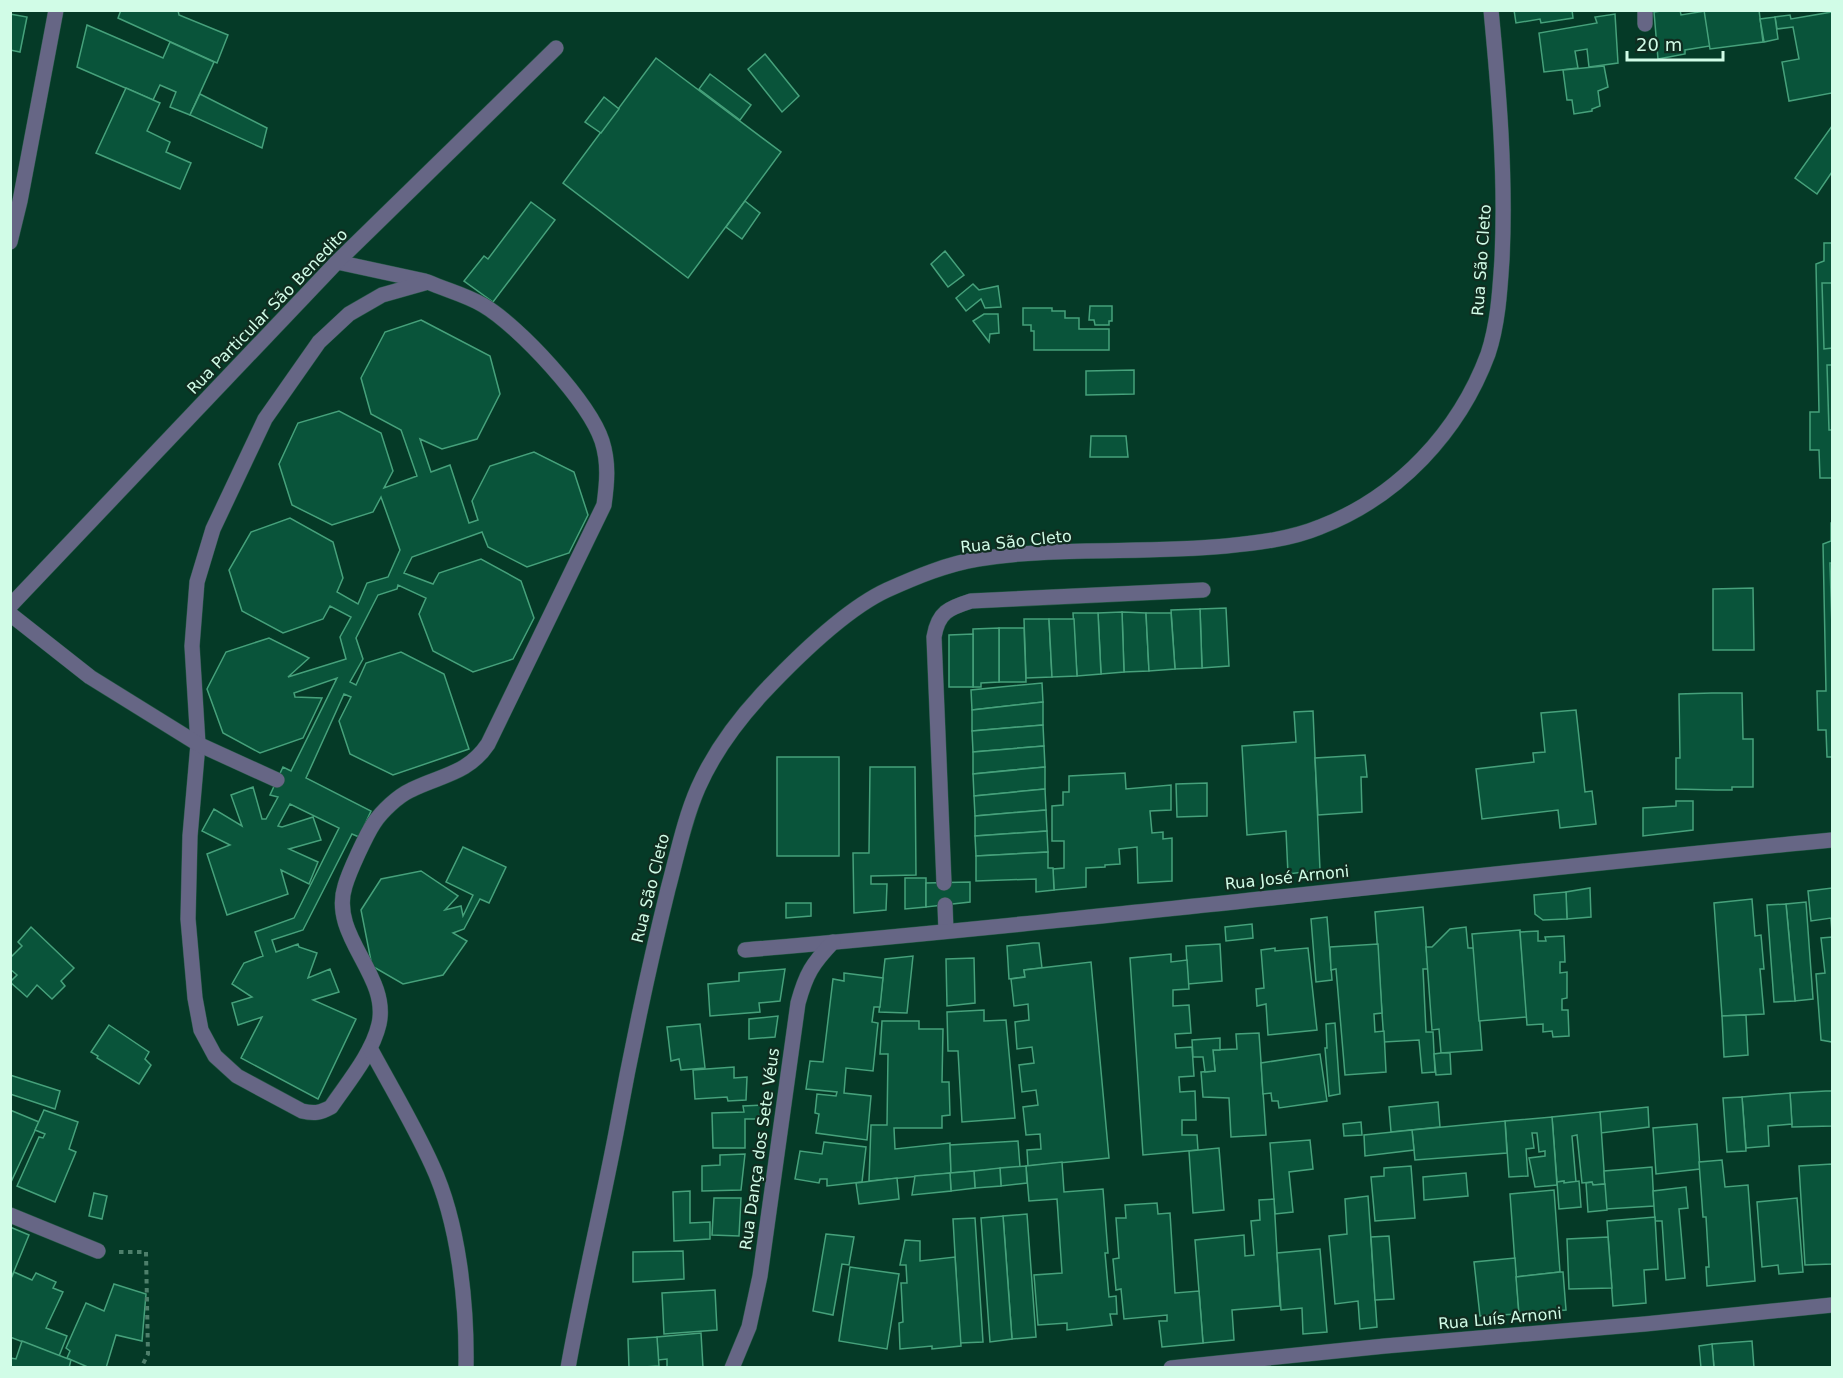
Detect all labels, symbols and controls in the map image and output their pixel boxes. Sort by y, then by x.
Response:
scale bar [1627,24,1723,62]
text: 20 m [1636,34,1682,55]
street label: Rua São Cleto [1468,204,1495,316]
street label: Rua Particular São Benedito [183,225,352,398]
street label: Rua São Cleto [959,526,1073,557]
street label: Rua São Cleto [628,832,673,945]
street label: Rua José Arnoni [1224,862,1350,893]
street label: Rua Dança dos Sete Véus [736,1047,783,1251]
street label: Rua Luís Arnoni [1438,1304,1563,1333]

